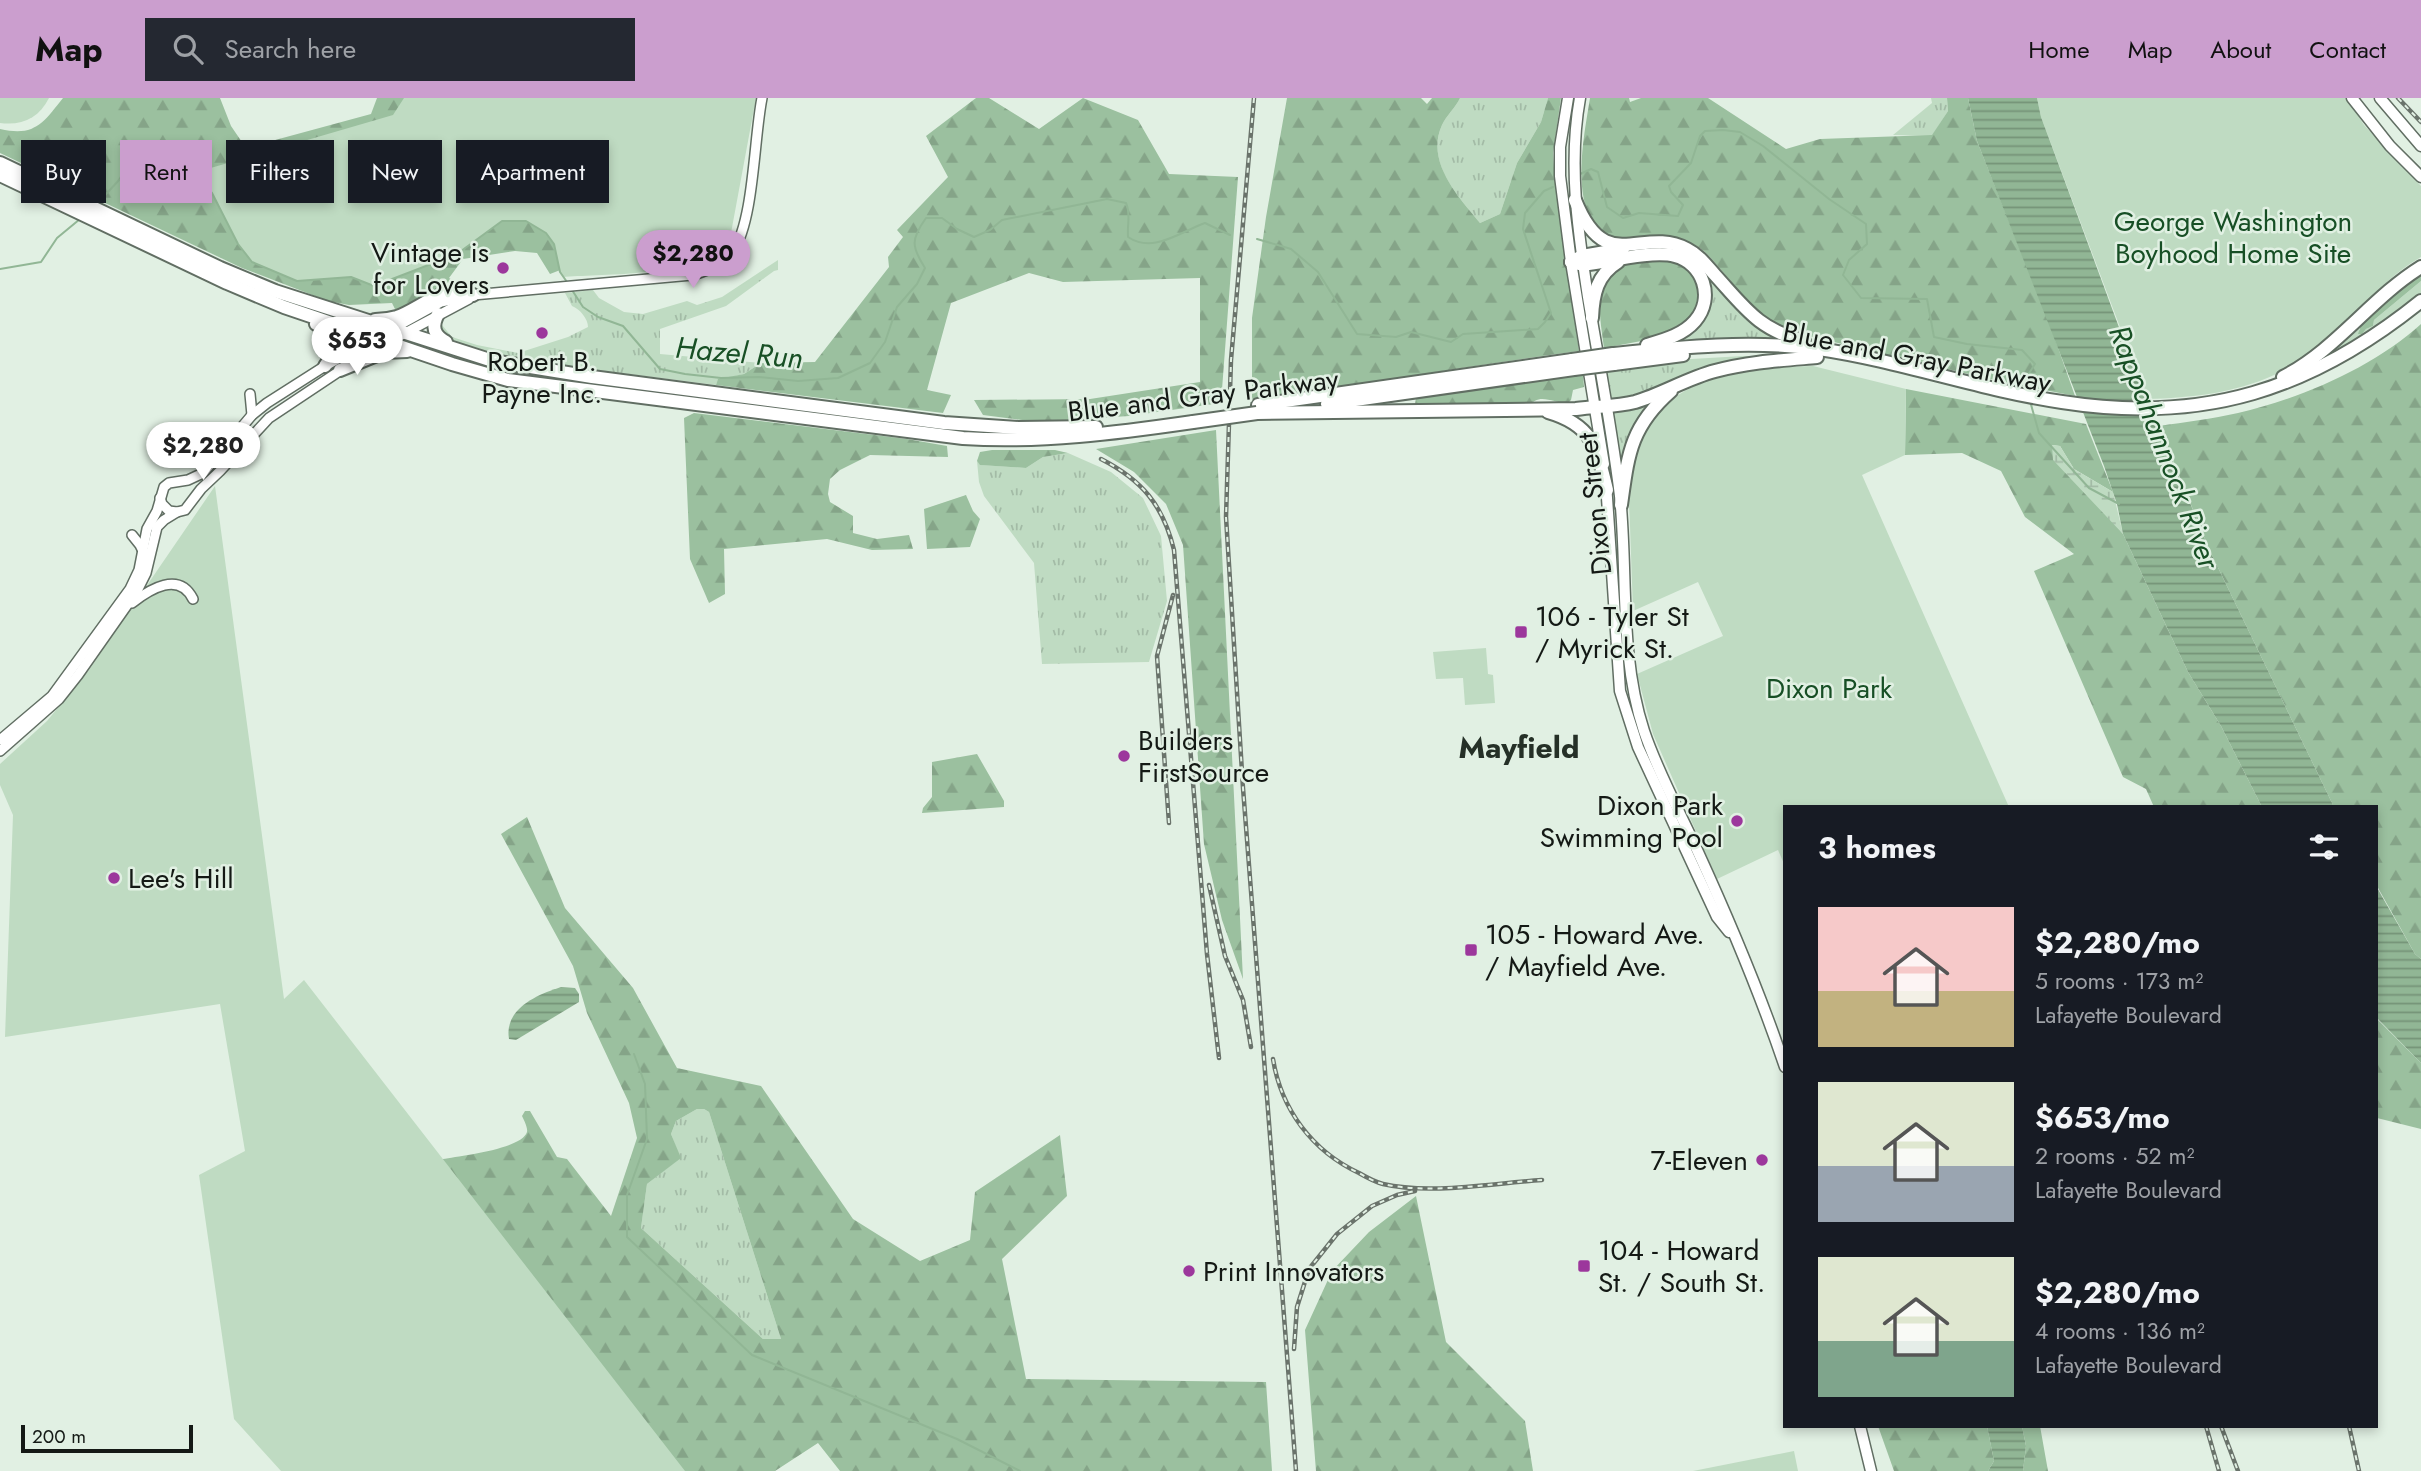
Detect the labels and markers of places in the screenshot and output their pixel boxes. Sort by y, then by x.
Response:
pin: $2,280 [636,230,750,290]
place label: Vintage is for Lovers [371,232,489,305]
marker: Vintage is for Lovers [495,260,511,276]
pin: $653 [316,317,398,377]
marker: Robert B. Payne Inc. [534,325,550,341]
place label: Robert B. Payne Inc. [481,341,603,414]
pin: $2,280 [146,422,260,482]
place label: 106 - Tyler St / Myrick St. [1535,596,1689,669]
marker: 106 - Tyler St / Myrick St. [1513,624,1529,640]
place label: Builders FirstSource [1138,720,1269,793]
marker: Builders FirstSource [1116,748,1132,764]
place label: Dixon Park Swimming Pool [1540,785,1724,858]
marker: Dixon Park Swimming Pool [1729,813,1745,829]
place label: Lee's Hill [128,858,234,899]
marker: Lee's Hill [106,870,122,886]
place label: 105 - Howard Ave. / Mayfield Ave. [1485,914,1705,987]
marker: 105 - Howard Ave. / Mayfield Ave. [1463,942,1479,958]
place label: 7-Eleven [1651,1140,1748,1181]
marker: 7-Eleven [1754,1152,1770,1168]
place label: 104 - Howard St. / South St. [1598,1230,1765,1303]
place label: Print Innovators [1203,1251,1384,1292]
marker: 104 - Howard St. / South St. [1576,1258,1592,1274]
marker: Print Innovators [1181,1263,1197,1279]

